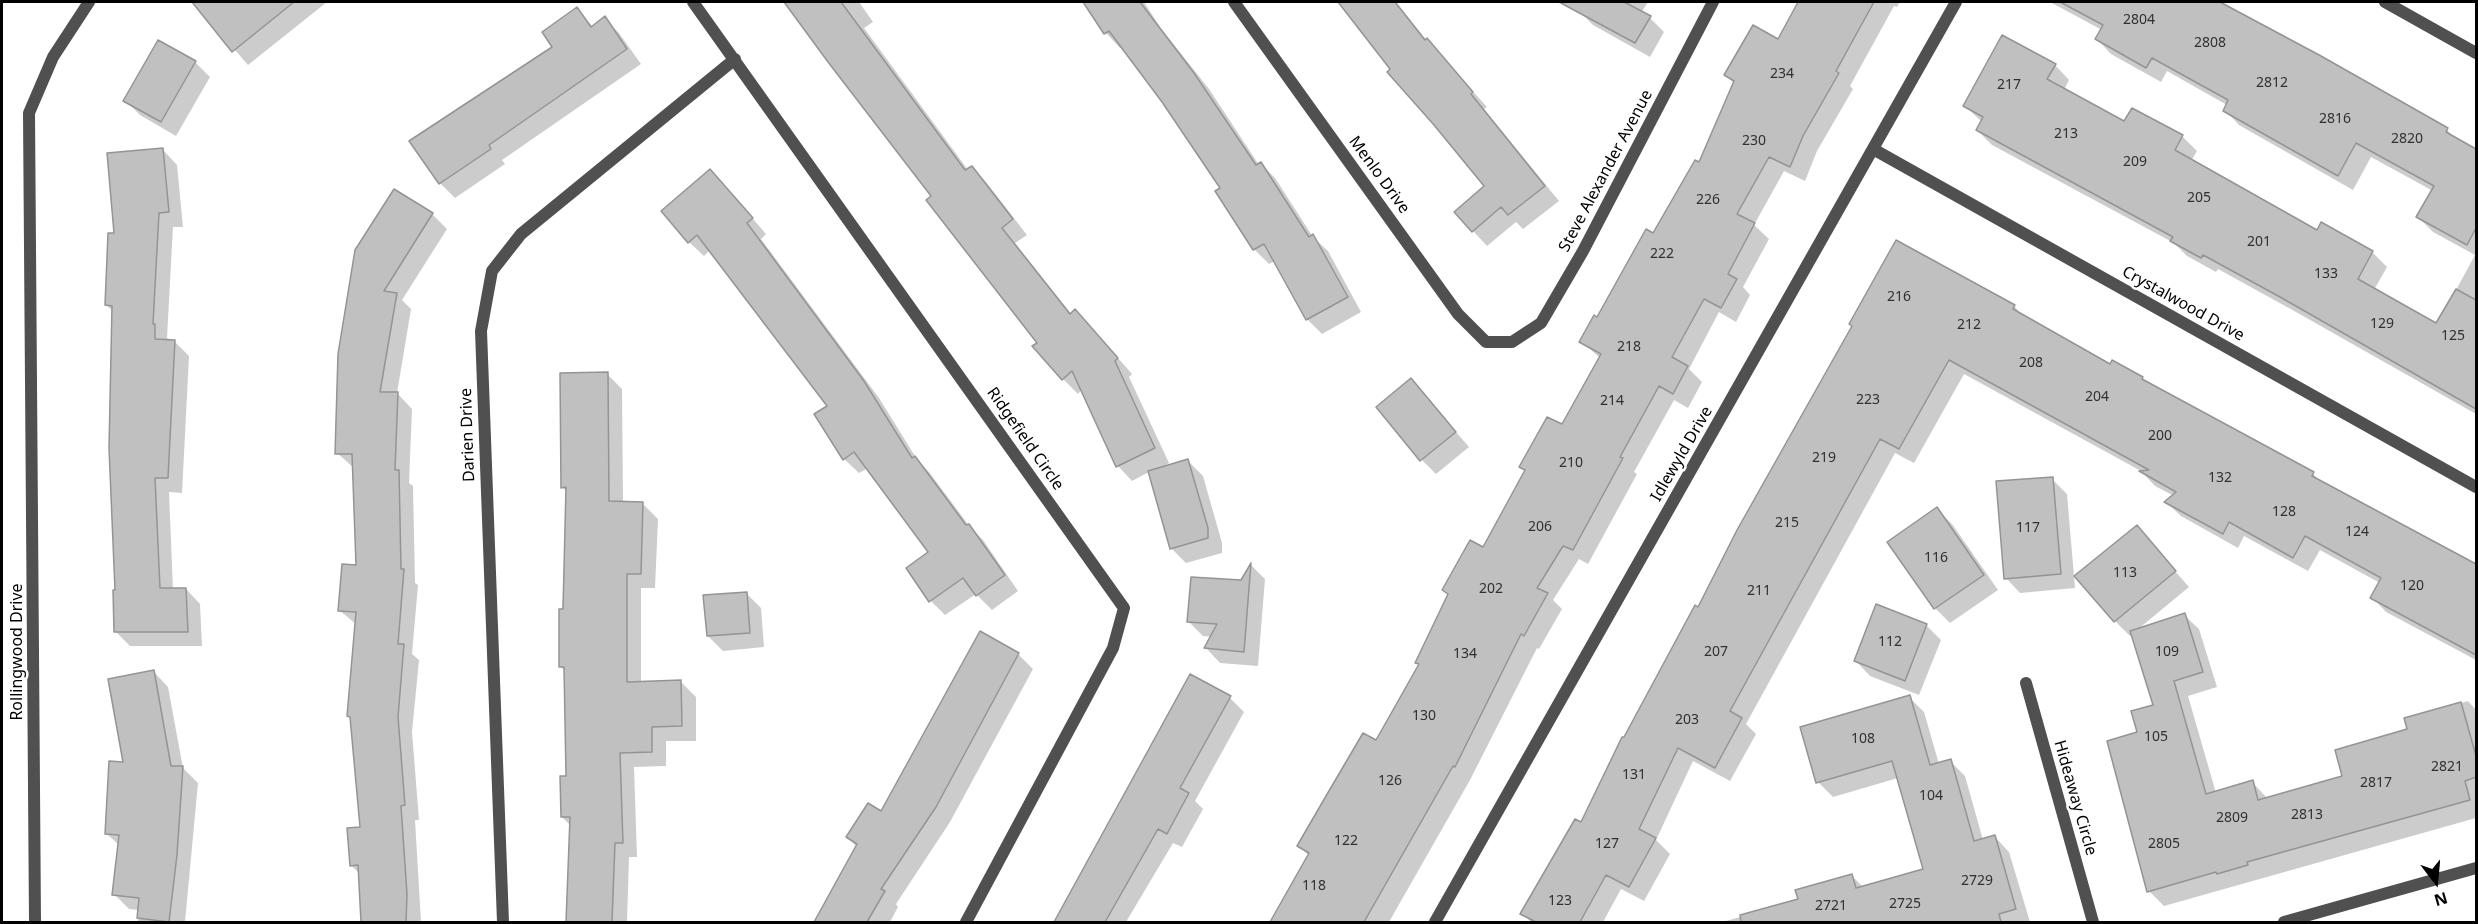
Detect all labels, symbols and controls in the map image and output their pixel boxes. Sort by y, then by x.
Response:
house number: 2804 [2123,12,2155,28]
house number: 2808 [2194,35,2226,51]
house number: 234 [1770,66,1794,82]
house number: 2812 [2256,75,2288,91]
house number: 217 [1997,77,2021,93]
street label: Steve Alexander Avenue [1555,87,1657,255]
house number: 2816 [2319,111,2351,127]
house number: 213 [2054,126,2078,142]
house number: 2820 [2391,131,2423,147]
street label: Menlo Drive [1345,133,1413,217]
house number: 230 [1742,133,1766,149]
house number: 209 [2123,154,2147,170]
house number: 205 [2187,190,2211,206]
house number: 226 [1696,192,1720,208]
house number: 201 [2247,234,2271,250]
house number: 222 [1650,246,1674,262]
street label: Crystalwood Drive [2118,262,2248,346]
house number: 133 [2314,266,2338,282]
house number: 216 [1887,289,1911,305]
house number: 129 [2370,316,2394,332]
house number: 212 [1957,317,1981,333]
house number: 125 [2441,328,2465,344]
house number: 218 [1617,339,1641,355]
house number: 208 [2019,355,2043,371]
street label: Ridgefield Circle [982,384,1068,494]
street label: Darien Drive [457,388,479,482]
house number: 204 [2085,389,2109,405]
house number: 223 [1856,392,1880,408]
house number: 214 [1600,393,1624,409]
street label: Idlewyld Drive [1647,403,1717,505]
house number: 200 [2148,428,2172,444]
house number: 219 [1812,450,1836,466]
house number: 210 [1559,455,1583,471]
house number: 132 [2208,470,2232,486]
house number: 128 [2272,504,2296,520]
house number: 215 [1775,515,1799,531]
house number: 206 [1528,519,1552,535]
house number: 117 [2016,520,2040,536]
house number: 124 [2345,524,2369,540]
house number: 116 [1924,550,1948,566]
house number: 113 [2113,565,2137,581]
house number: 120 [2400,578,2424,594]
house number: 202 [1479,581,1503,597]
street label: Rollingwood Drive [7,583,27,721]
house number: 211 [1747,583,1771,599]
house number: 112 [1878,634,1902,650]
house number: 207 [1704,644,1728,660]
house number: 109 [2155,644,2179,660]
house number: 134 [1453,646,1477,662]
house number: 130 [1412,708,1436,724]
house number: 203 [1675,712,1699,728]
house number: 105 [2144,729,2168,745]
house number: 108 [1851,731,1875,747]
street label: Hideaway Circle [2049,738,2101,858]
house number: 2821 [2431,759,2463,775]
house number: 131 [1622,767,1646,783]
house number: 126 [1378,773,1402,789]
house number: 2817 [2360,775,2392,791]
house number: 104 [1919,788,1943,804]
house number: 2813 [2291,807,2323,823]
house number: 2809 [2216,810,2248,826]
house number: 122 [1334,833,1358,849]
house number: 127 [1595,836,1619,852]
house number: 2805 [2148,836,2180,852]
north arrow [2406,852,2466,912]
house number: 2729 [1961,873,1993,889]
house number: 118 [1302,878,1326,894]
text: N [2432,887,2450,912]
house number: 123 [1548,893,1572,909]
house number: 2725 [1889,896,1921,912]
house number: 2721 [1815,898,1847,914]

